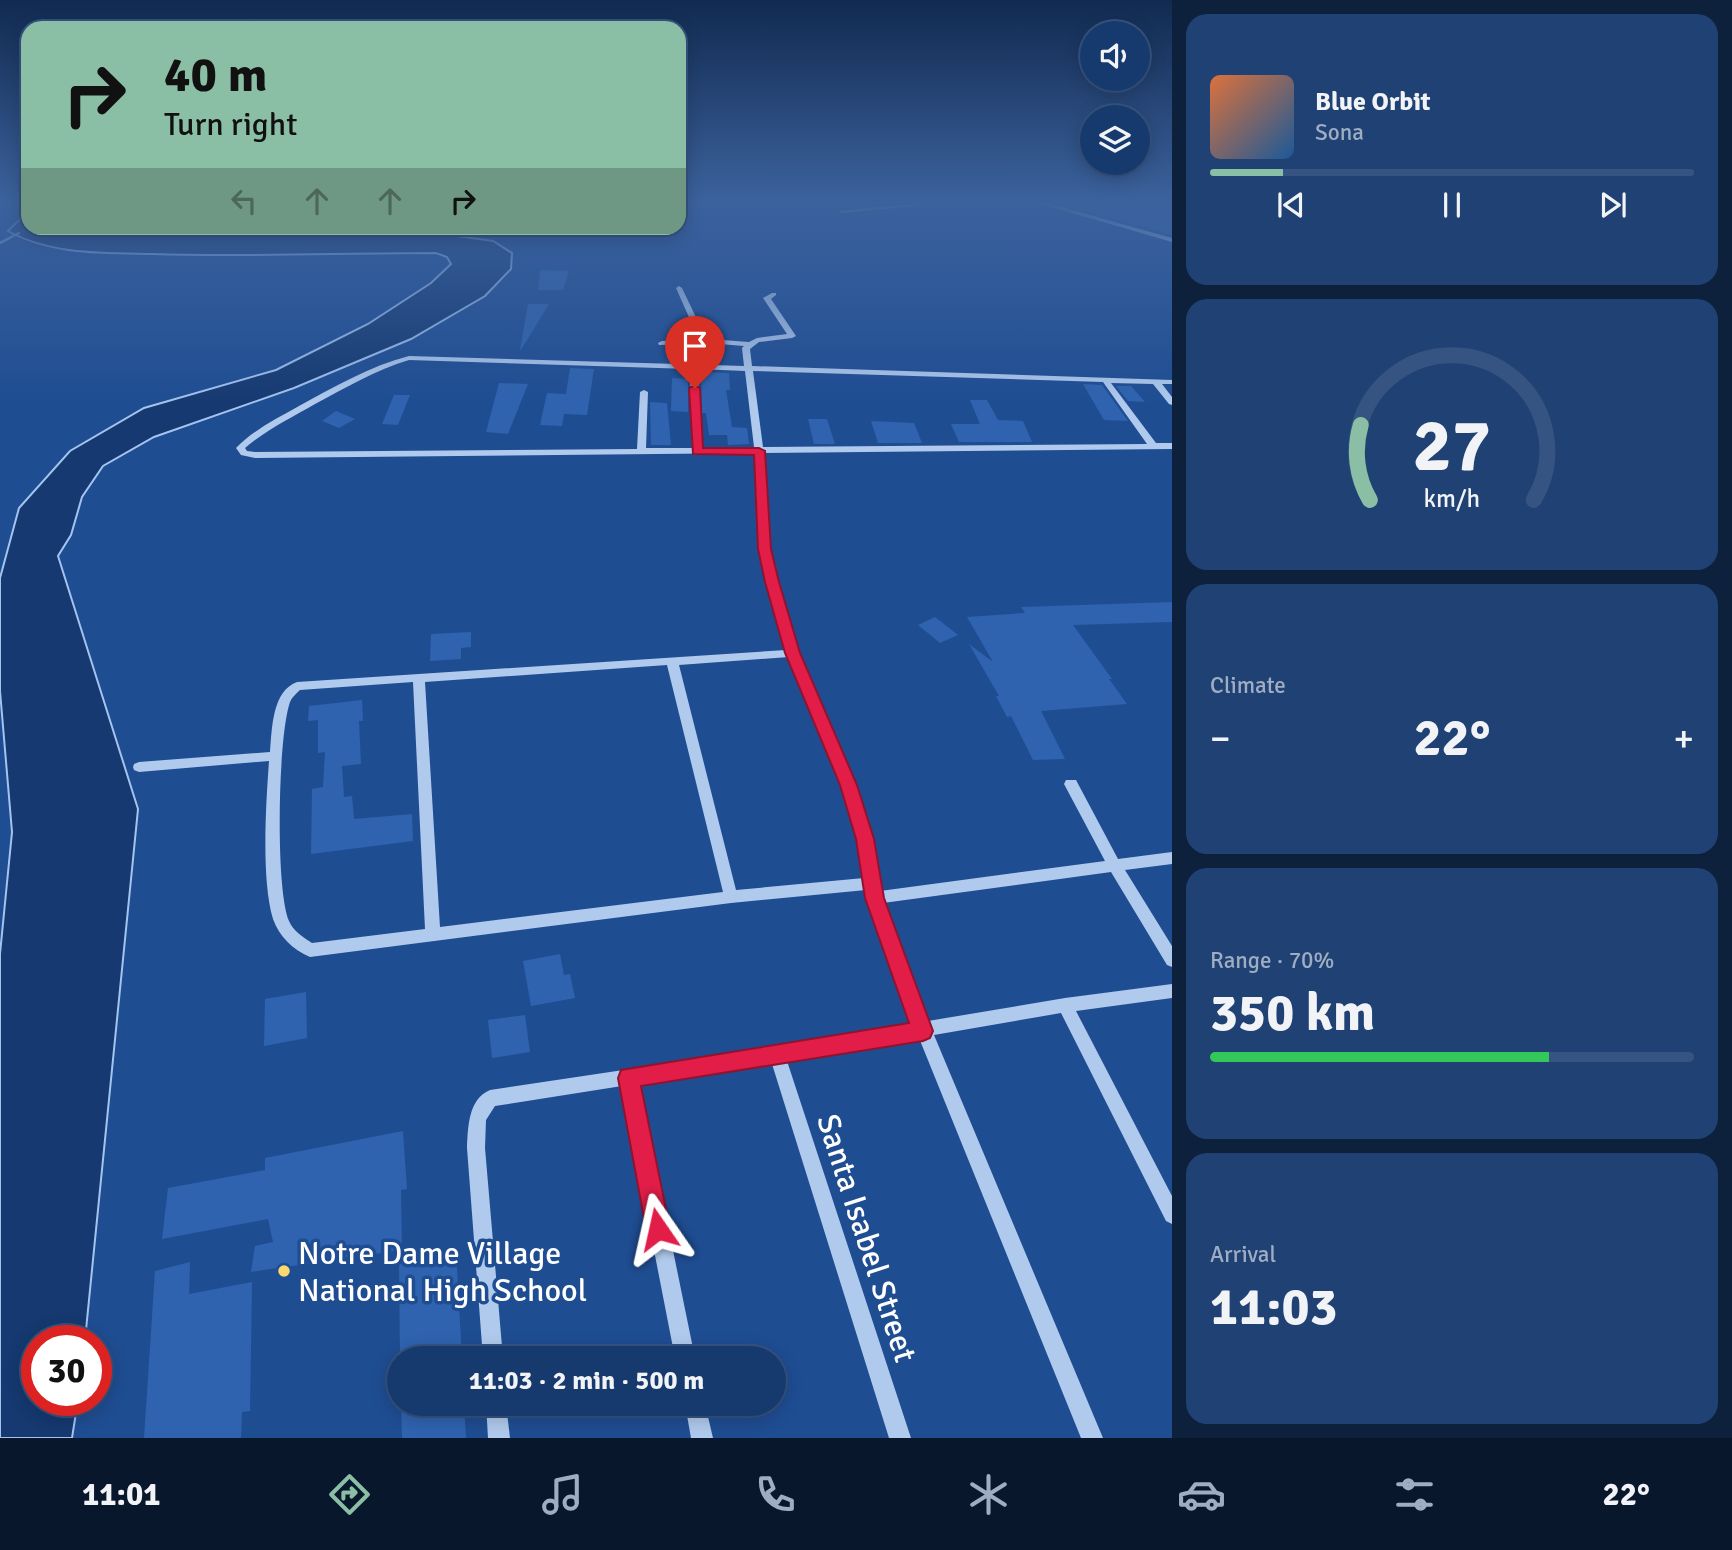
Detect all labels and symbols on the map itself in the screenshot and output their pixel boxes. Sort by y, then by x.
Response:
pin [665,316,725,388]
street label: Santa Isabel Street [808,1109,925,1367]
position arrow [621,1192,695,1266]
place label: Notre Dame Village National High School [298,1234,587,1310]
marker: Notre Dame Village National High School [276,1263,292,1279]
speed limit sign: 30 [21,1325,112,1416]

